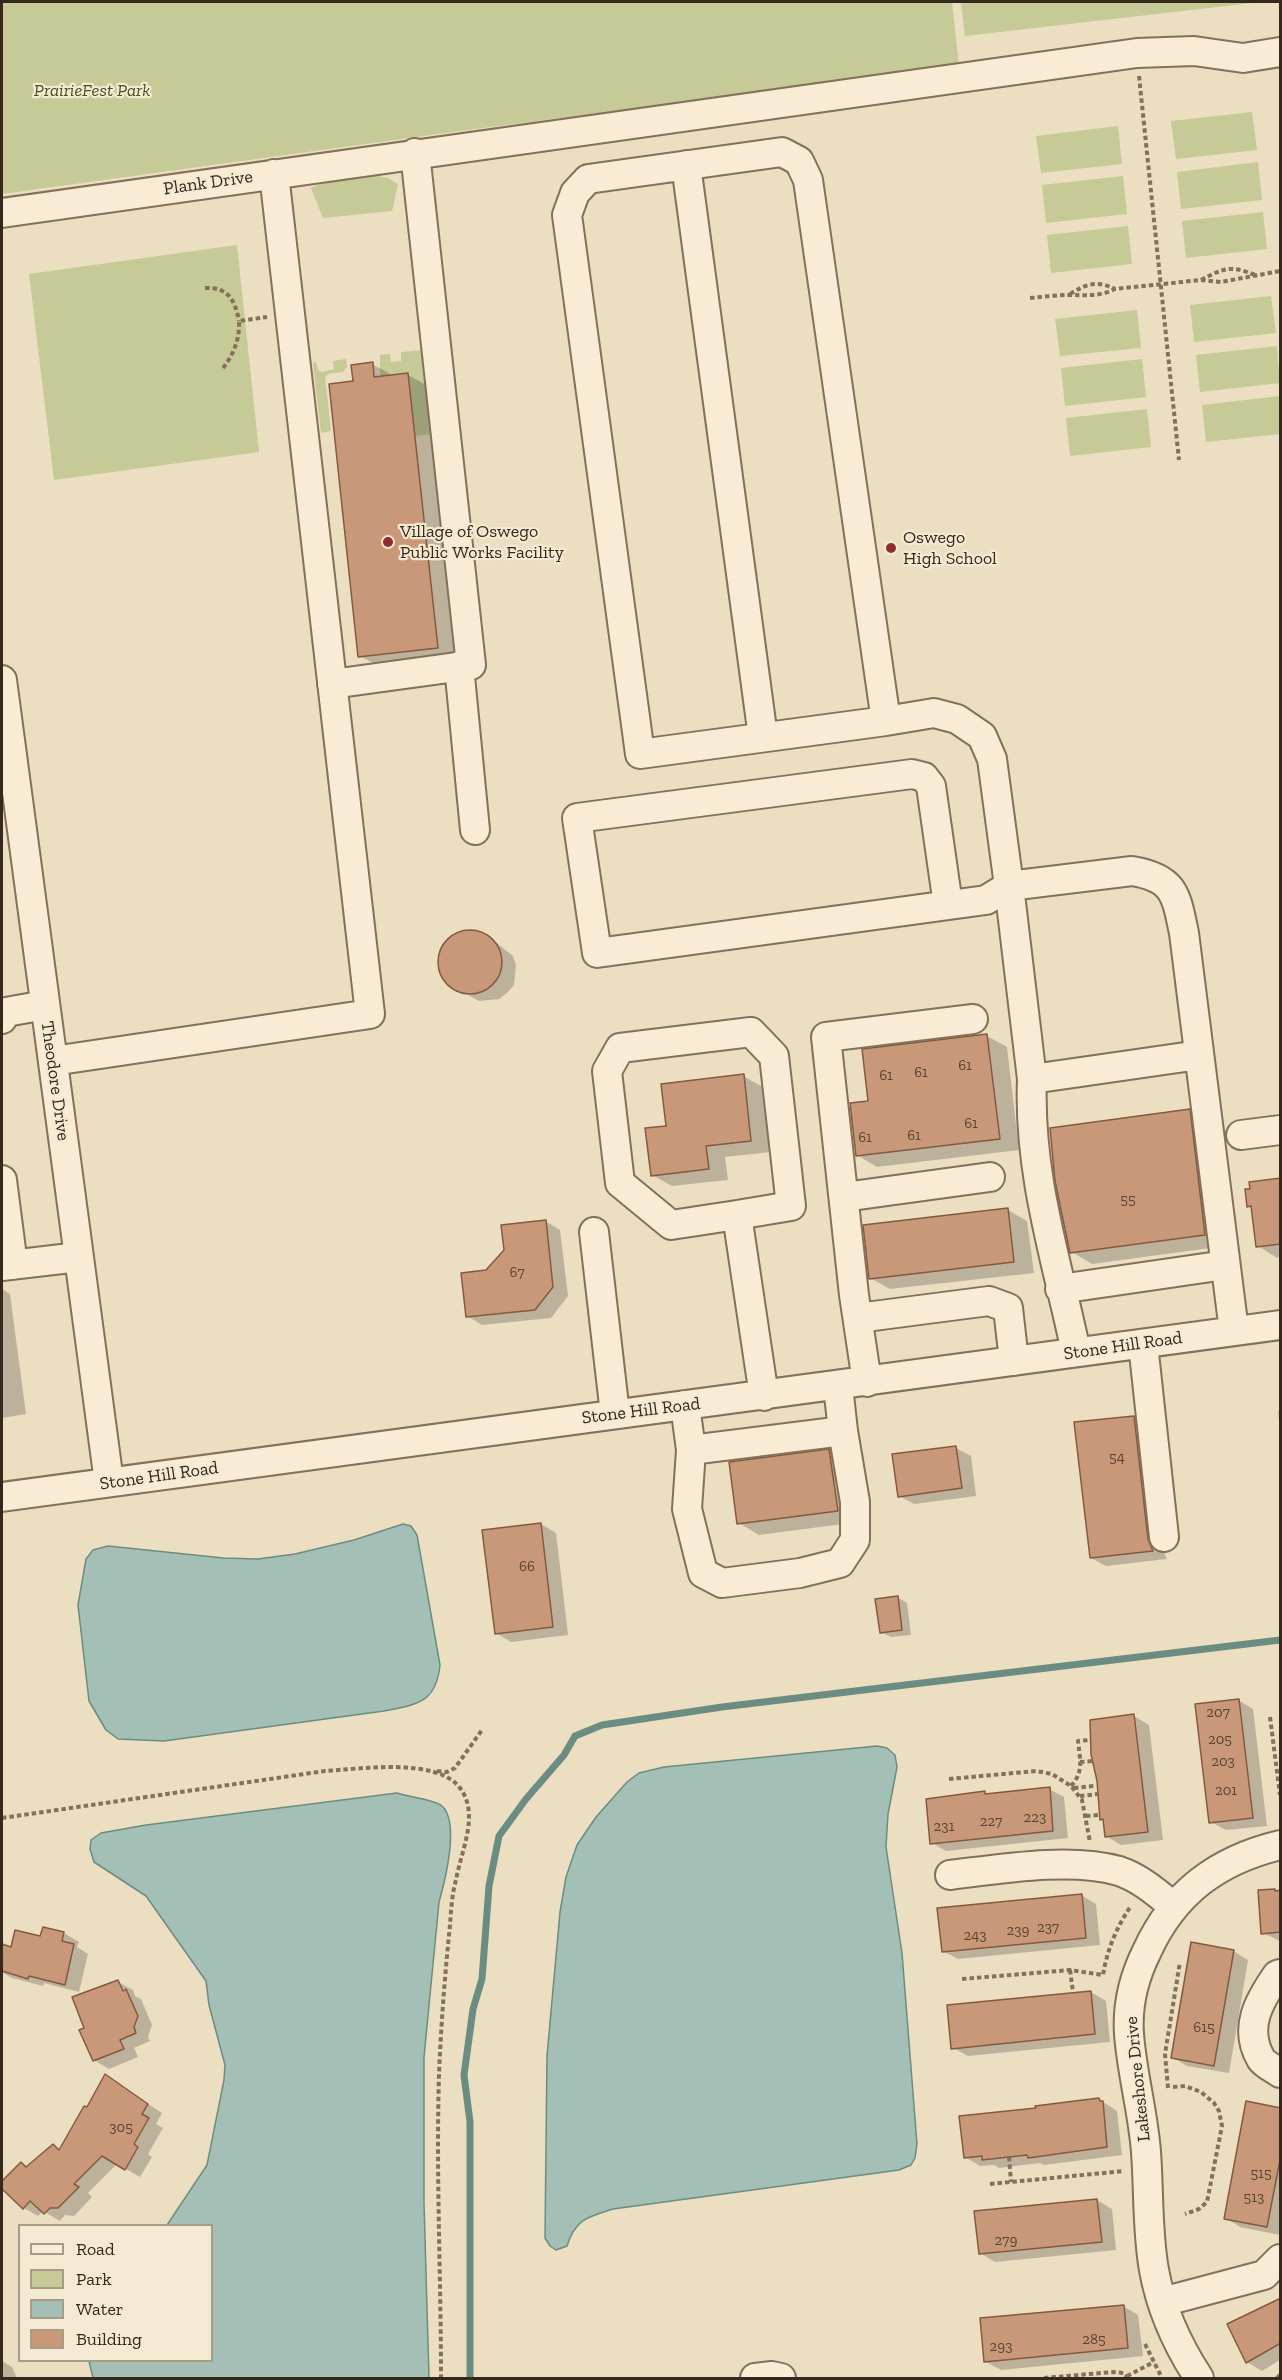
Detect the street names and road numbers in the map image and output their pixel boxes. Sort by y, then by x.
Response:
street label: Plank Drive [162,166,254,200]
street label: Theodore Drive [36,1020,74,1142]
street label: Stone Hill Road [1062,1327,1184,1365]
street label: Stone Hill Road [580,1393,702,1429]
street label: Stone Hill Road [98,1457,220,1495]
street label: Lakeshore Drive [1121,2015,1155,2143]

